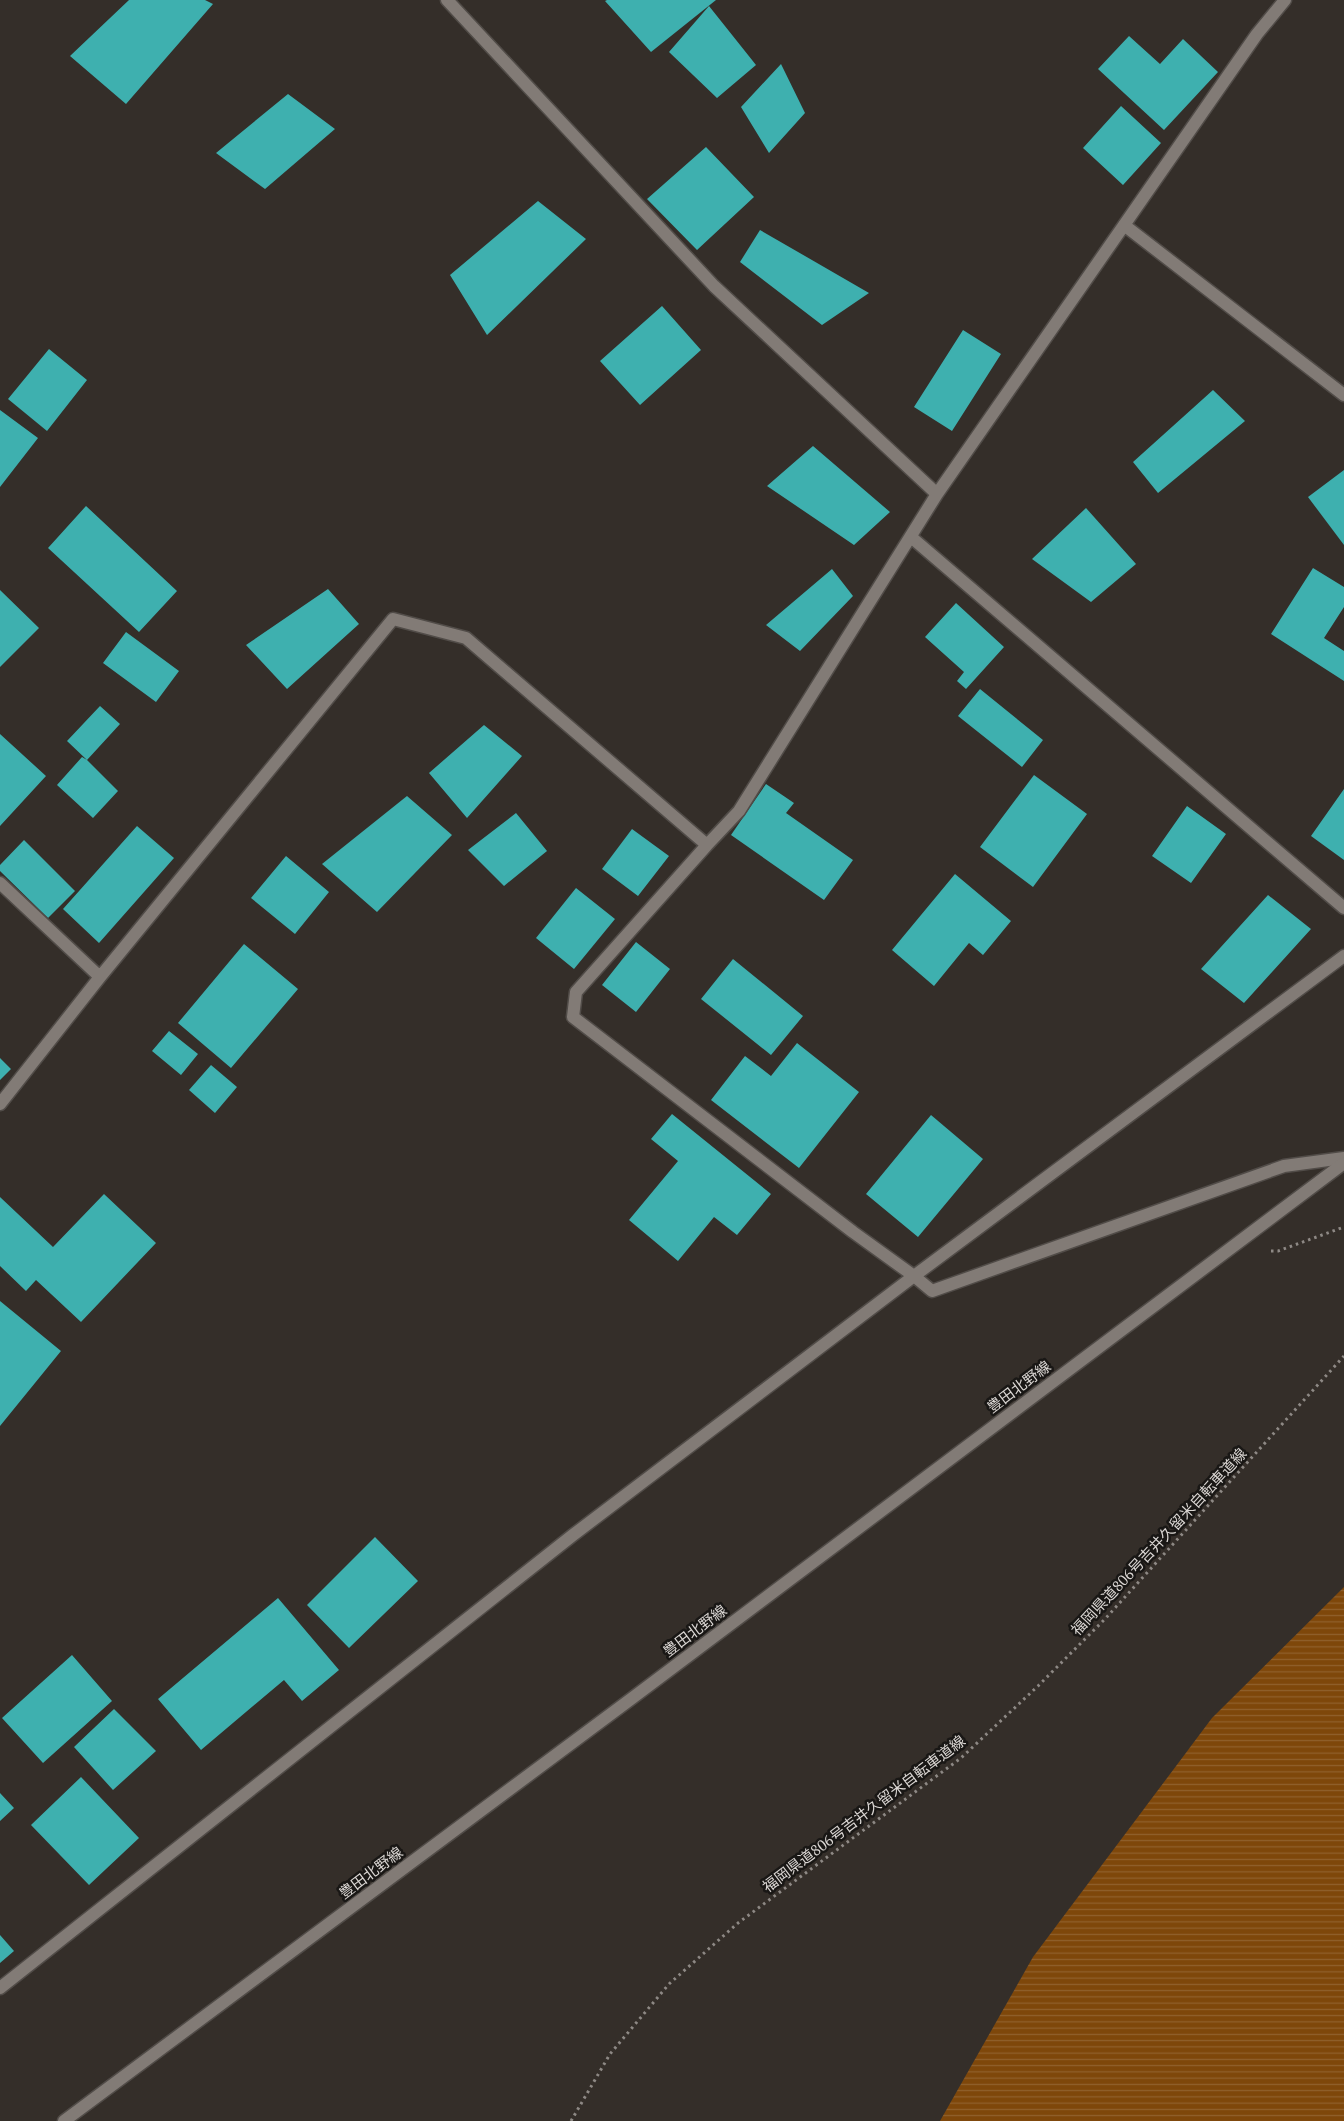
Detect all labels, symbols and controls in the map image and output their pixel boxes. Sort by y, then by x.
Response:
street label: 豊田北野線 [982,1356,1054,1417]
street label: 福岡県道806号吉井久留米自転車道線 [1066,1443,1250,1639]
street label: 豊田北野線 [658,1600,730,1661]
street label: 福岡県道806号吉井久留米自転車道線 [758,1730,969,1896]
street label: 豊田北野線 [334,1842,406,1903]

